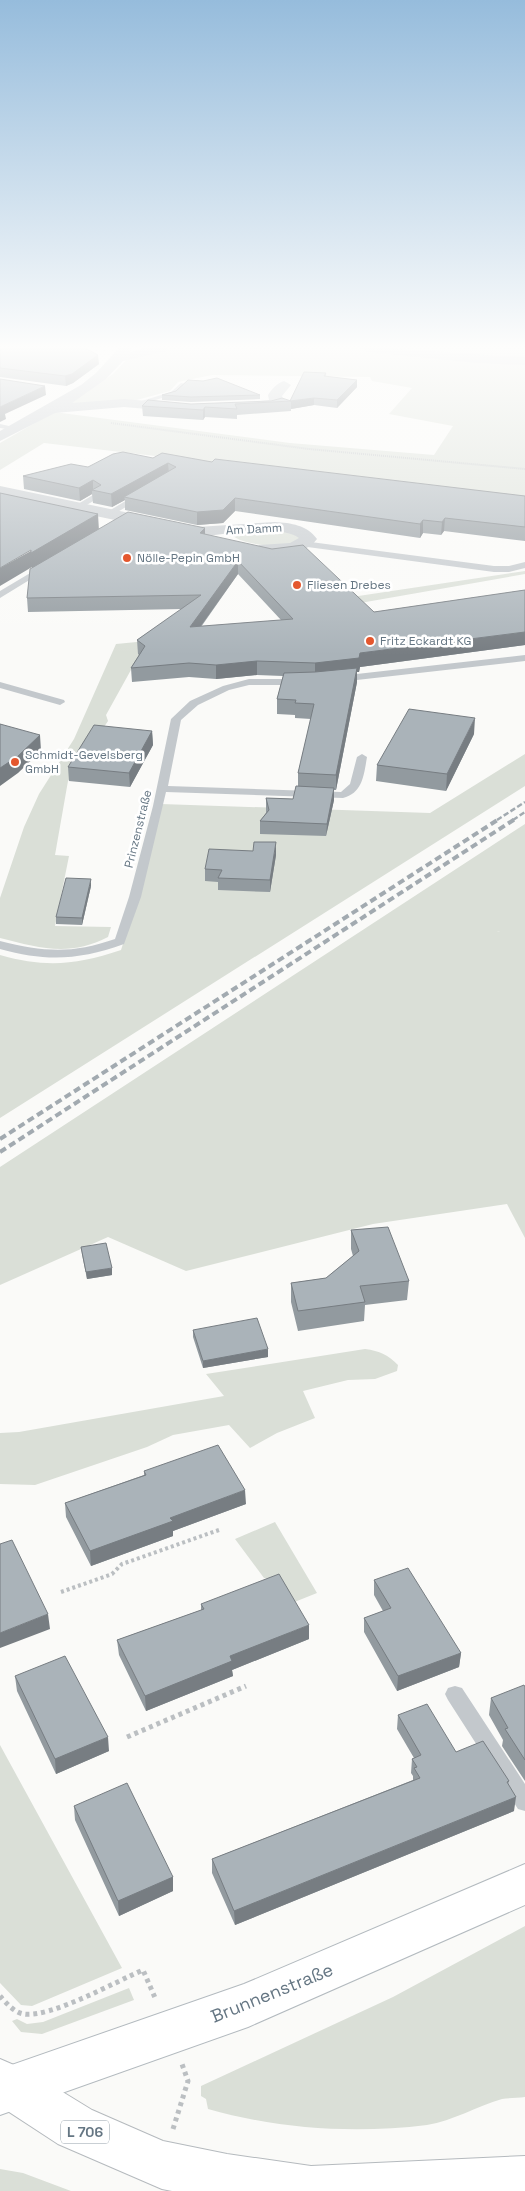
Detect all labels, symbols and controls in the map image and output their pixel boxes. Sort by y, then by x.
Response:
street label: Am Damm [225,520,283,538]
place label: Nölle-Pepin GmbH [137,550,240,566]
marker: Nölle-Pepin GmbH [121,552,133,564]
place label: Fliesen Drebes [307,577,391,593]
marker: Fliesen Drebes [291,579,303,591]
place label: Fritz Eckardt KG [380,633,472,649]
marker: Fritz Eckardt KG [364,635,376,647]
place label: Schmidt-Gevelsberg GmbH [25,747,143,777]
marker: Schmidt-Gevelsberg GmbH [9,756,21,768]
street label: Prinzenstraße [121,788,155,870]
street label: Brunnenstraße [207,1958,336,2028]
road number: L 706 [61,2120,109,2144]

